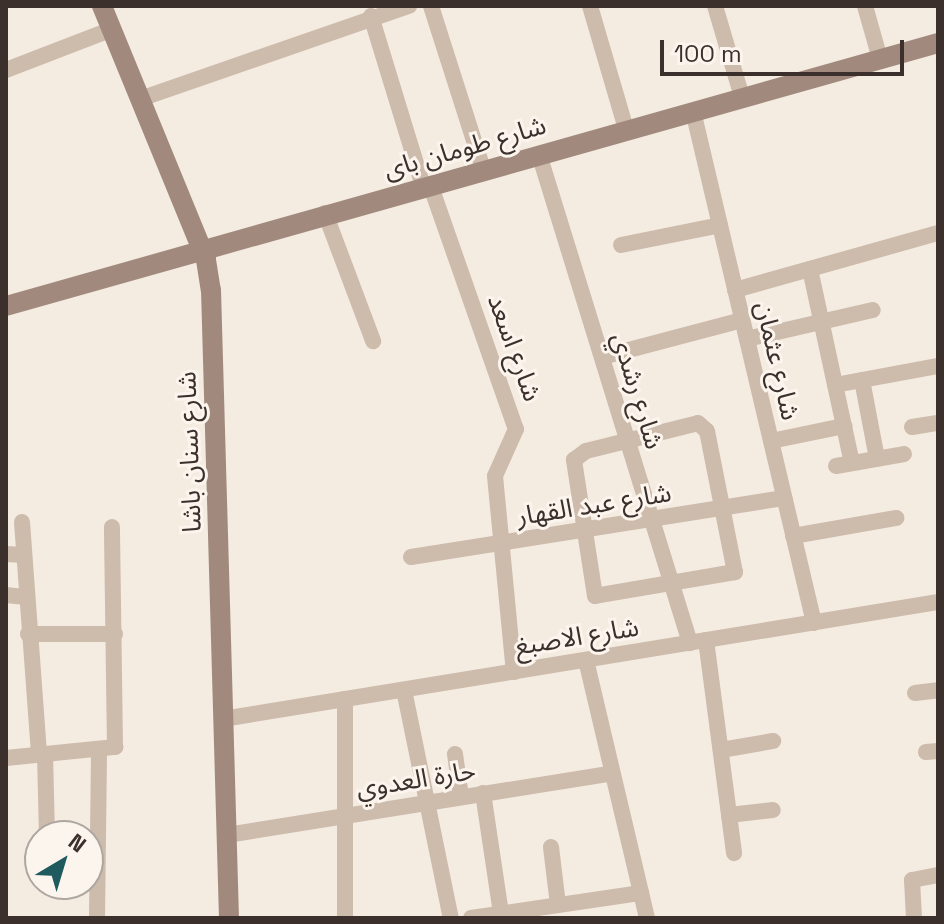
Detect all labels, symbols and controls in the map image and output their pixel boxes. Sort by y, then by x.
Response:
scale bar [664,24,908,74]
text: 100 m [674,38,742,69]
street label: شارع طومان باى [380,110,550,186]
street label: شارع اسعد [480,290,548,406]
street label: شارع عثمان [748,299,806,423]
street label: شارع رشدي [605,329,669,453]
street label: شارع سنان باشا [172,371,208,533]
street label: شارع عبد القهار [515,477,673,533]
street label: شارع الاصبغ [513,612,641,662]
street label: حارة العدوي [354,755,478,805]
north arrow [24,820,104,900]
text: N [63,827,92,858]

